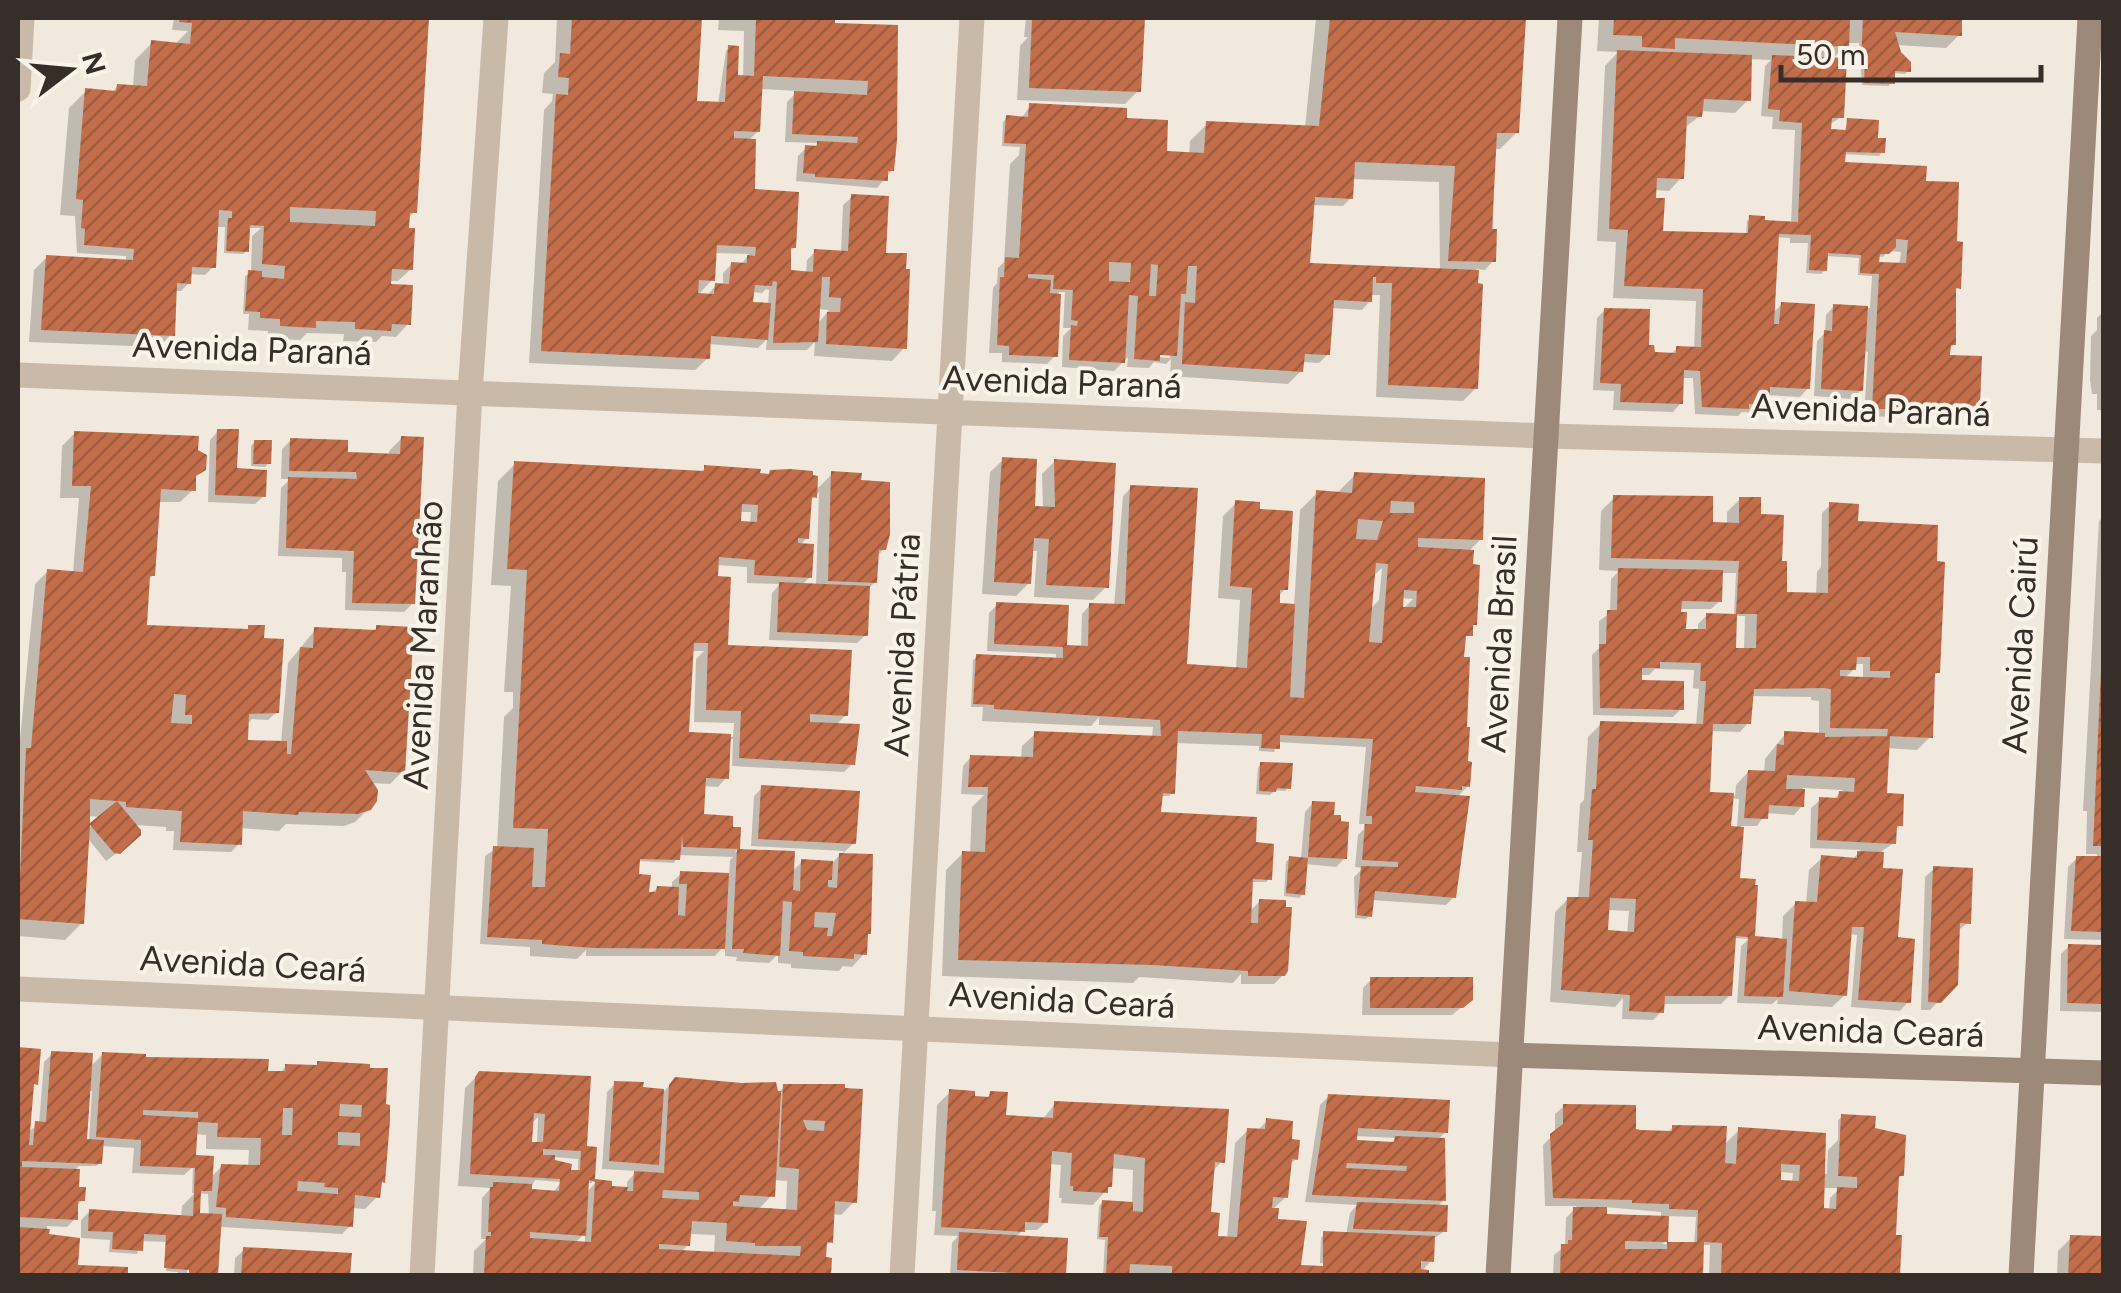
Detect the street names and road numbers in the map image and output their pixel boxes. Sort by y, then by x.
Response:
street label: Avenida Paraná [132,324,372,374]
street label: Avenida Paraná [942,357,1182,407]
street label: Avenida Paraná [1751,385,1991,435]
street label: Avenida Maranhão [394,500,452,790]
street label: Avenida Pátria [875,532,929,758]
street label: Avenida Brasil [1472,534,1526,754]
street label: Avenida Cairú [1993,535,2047,755]
street label: Avenida Ceará [139,937,367,991]
street label: Avenida Ceará [948,973,1176,1027]
street label: Avenida Ceará [1757,1006,1985,1056]

